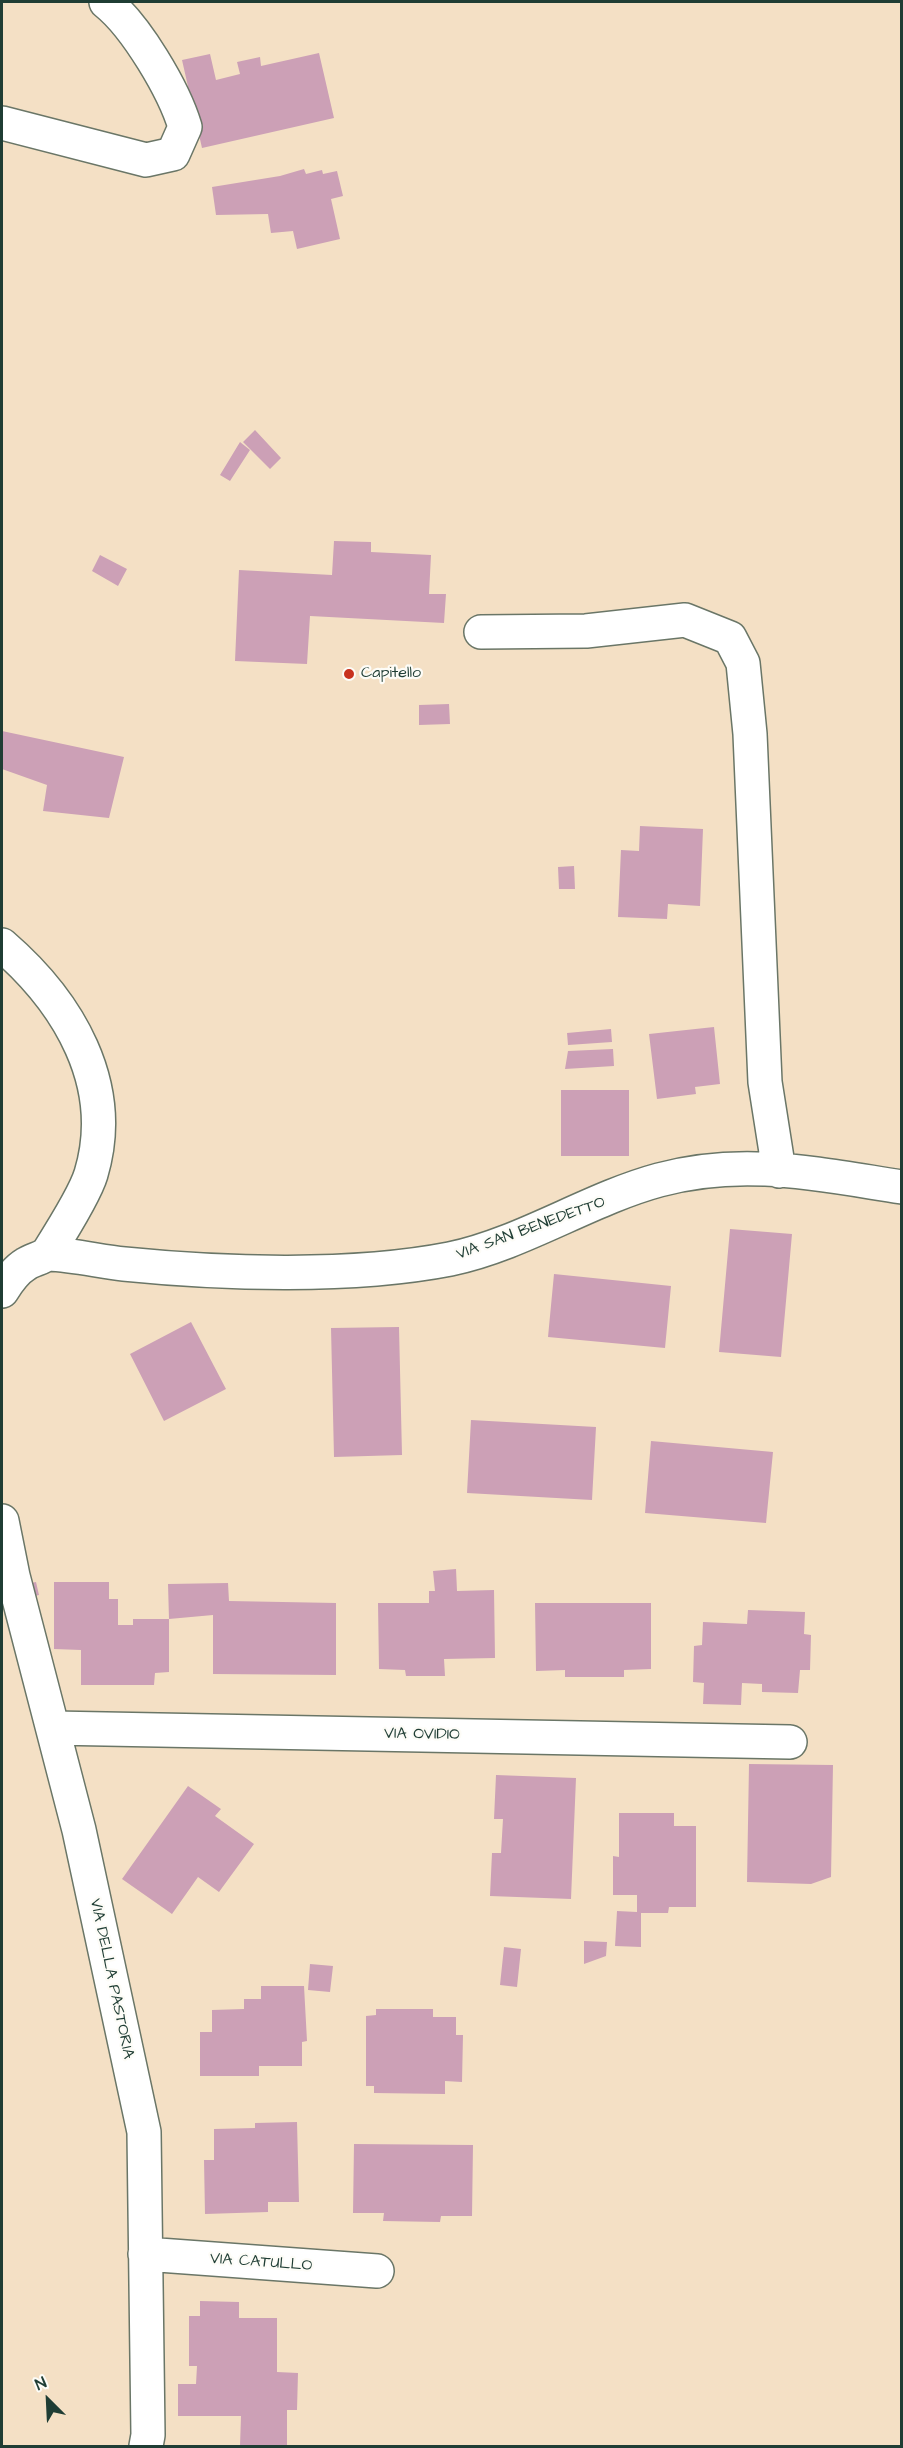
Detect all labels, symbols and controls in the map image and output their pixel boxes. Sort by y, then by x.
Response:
place label: Capitello [361,664,421,684]
marker: Capitello [342,667,356,681]
street label: VIA SAN BENEDETTO [454,1193,608,1265]
street label: VIA OVIDIO [384,1725,460,1745]
street label: VIA DELLA PASTORIA [85,1897,137,2061]
street label: VIA CATULLO [209,2250,313,2276]
north arrow [18,2370,78,2430]
text: N [32,2371,50,2396]

